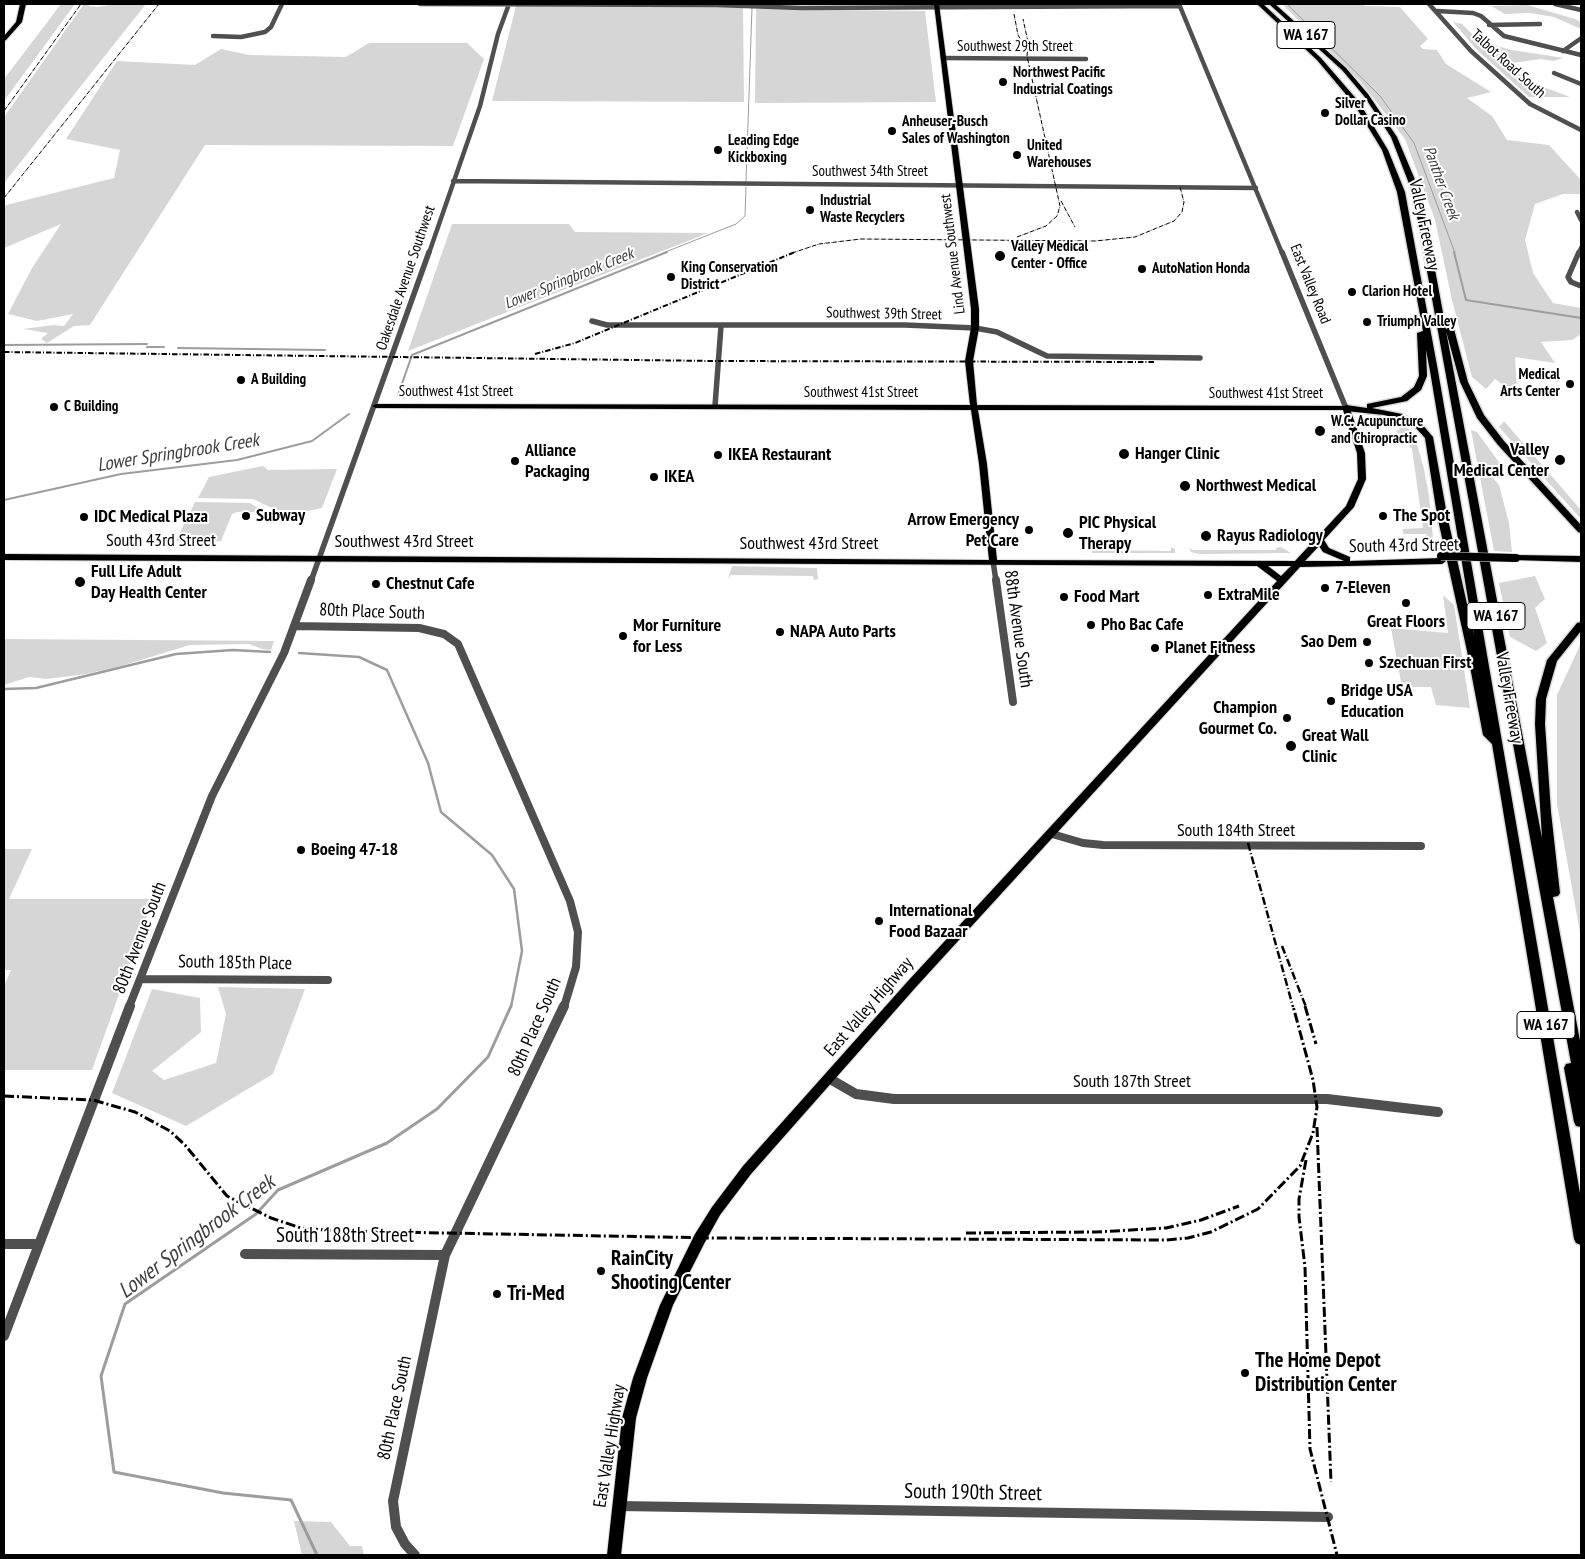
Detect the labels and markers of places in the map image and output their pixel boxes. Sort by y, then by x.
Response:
place label: Northwest Pacific Industrial Coatings [1013,64,1113,99]
marker: Northwest Pacific Industrial Coatings [997,76,1009,88]
place label: Silver Dollar Casino [1335,95,1406,130]
marker: Silver Dollar Casino [1319,107,1331,119]
place label: Anheuser-Busch Sales of Washington [902,113,1010,148]
marker: Anheuser-Busch Sales of Washington [886,125,898,137]
place label: Leading Edge Kickboxing [728,132,799,167]
place label: United Warehouses [1027,137,1091,172]
marker: Leading Edge Kickboxing [712,144,724,156]
marker: United Warehouses [1011,149,1023,161]
place label: Industrial Waste Recyclers [820,192,905,227]
marker: Industrial Waste Recyclers [804,204,816,216]
place label: Valley Medical Center - Office [1011,238,1088,273]
marker: Valley Medical Center - Office [993,249,1007,263]
place label: King Conservation District [681,259,778,294]
place label: AutoNation Honda [1152,260,1250,278]
marker: AutoNation Honda [1136,263,1148,275]
marker: King Conservation District [665,271,677,283]
place label: Clarion Hotel [1362,283,1432,301]
marker: Clarion Hotel [1346,286,1358,298]
place label: Triumph Valley [1377,313,1456,331]
marker: Triumph Valley [1361,316,1373,328]
place label: Medical Arts Center [1500,366,1560,401]
place label: A Building [251,371,306,389]
marker: A Building [235,374,247,386]
marker: Medical Arts Center [1564,378,1576,390]
place label: C Building [64,398,118,416]
marker: C Building [48,401,60,413]
place label: W.C. Acupuncture and Chiropractic [1331,413,1423,448]
marker: W.C. Acupuncture and Chiropractic [1313,424,1327,438]
place label: Valley Medical Center [1454,439,1549,482]
place label: Alliance Packaging [525,440,590,482]
place label: Hanger Clinic [1135,443,1220,465]
place label: IKEA Restaurant [728,444,831,466]
marker: Hanger Clinic [1117,447,1131,461]
marker: IKEA Restaurant [712,449,724,461]
marker: Valley Medical Center [1553,453,1567,467]
marker: Alliance Packaging [509,455,521,467]
place label: IKEA [664,466,694,488]
marker: IKEA [648,471,660,483]
place label: Northwest Medical [1196,475,1316,497]
marker: Northwest Medical [1178,479,1192,493]
place label: Subway [256,505,305,527]
place label: The Spot [1393,505,1450,527]
place label: IDC Medical Plaza [94,506,208,528]
place label: Arrow Emergency Pet Care [907,509,1019,552]
marker: Subway [240,510,252,522]
marker: The Spot [1377,510,1389,522]
marker: IDC Medical Plaza [78,511,90,523]
place label: PIC Physical Therapy [1079,512,1156,554]
marker: Arrow Emergency Pet Care [1023,524,1035,536]
place label: Rayus Radiology [1217,525,1323,547]
marker: PIC Physical Therapy [1061,526,1075,540]
marker: Rayus Radiology [1199,529,1213,543]
place label: Full Life Adult Day Health Center [91,561,207,604]
place label: Chestnut Cafe [386,573,475,595]
marker: Full Life Adult Day Health Center [73,575,87,589]
place label: 7-Eleven [1335,577,1391,599]
marker: Chestnut Cafe [370,578,382,590]
marker: 7-Eleven [1319,582,1331,594]
place label: ExtraMile [1218,584,1280,606]
place label: Food Mart [1074,586,1140,608]
marker: ExtraMile [1202,589,1214,601]
marker: Food Mart [1058,591,1070,603]
marker: Great Floors [1400,597,1412,609]
place label: Great Floors [1367,611,1445,633]
place label: Pho Bac Cafe [1101,614,1184,636]
place label: Mor Furniture for Less [633,615,721,658]
marker: Pho Bac Cafe [1085,619,1097,631]
place label: NAPA Auto Parts [790,621,896,643]
marker: NAPA Auto Parts [774,626,786,638]
marker: Mor Furniture for Less [617,630,629,642]
place label: Sao Dem [1301,631,1357,653]
marker: Sao Dem [1361,636,1373,648]
place label: Planet Fitness [1165,637,1255,659]
marker: Planet Fitness [1149,642,1161,654]
place label: Szechuan First [1379,652,1471,674]
marker: Szechuan First [1363,657,1375,669]
place label: Bridge USA Education [1341,680,1413,722]
marker: Bridge USA Education [1325,695,1337,707]
place label: Champion Gourmet Co. [1199,697,1277,740]
marker: Champion Gourmet Co. [1281,712,1293,724]
place label: Great Wall Clinic [1302,725,1369,768]
marker: Great Wall Clinic [1284,739,1298,753]
place label: Boeing 47-18 [311,839,398,861]
marker: Boeing 47-18 [295,844,307,856]
place label: International Food Bazaar [889,900,972,942]
marker: International Food Bazaar [873,915,885,927]
place label: RainCity Shooting Center [611,1246,731,1296]
marker: RainCity Shooting Center [595,1265,607,1277]
place label: Tri-Med [507,1281,565,1307]
marker: Tri-Med [491,1288,503,1300]
place label: The Home Depot Distribution Center [1255,1348,1397,1398]
marker: The Home Depot Distribution Center [1239,1367,1251,1379]

